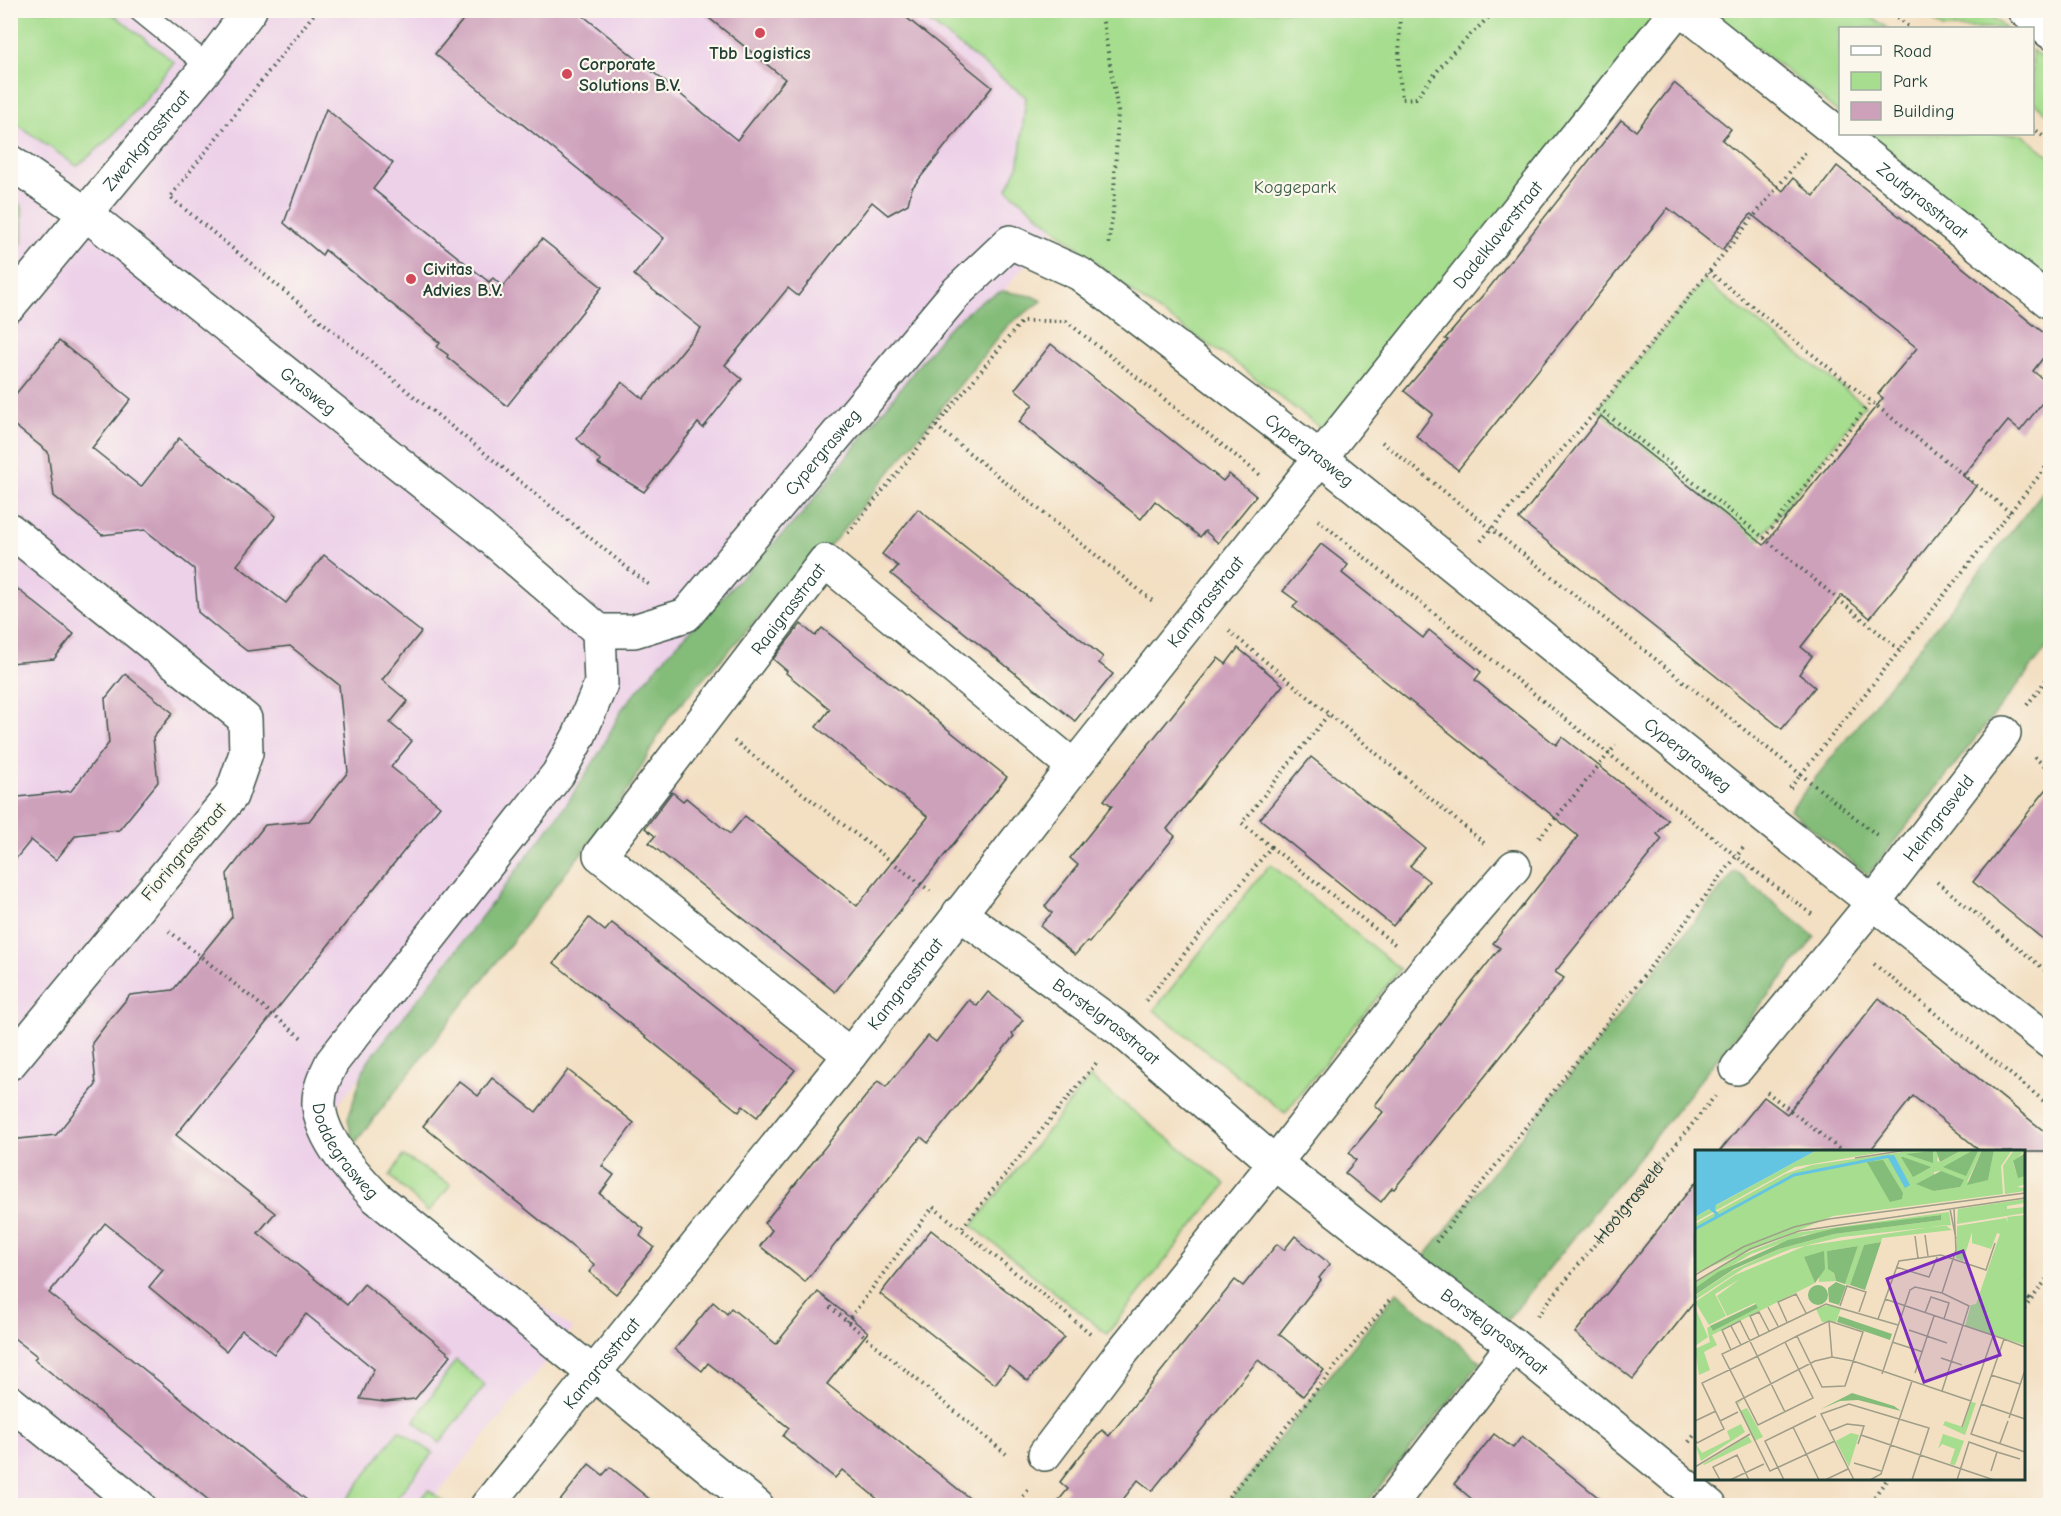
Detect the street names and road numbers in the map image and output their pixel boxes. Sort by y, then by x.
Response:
street label: Zwenkgrasstraat [99,85,195,195]
street label: Zoutgrasstraat [1873,158,1973,244]
street label: Dadelklaverstraat [1449,176,1548,293]
street label: Grasweg [276,362,340,420]
street label: Cypergrasweg [780,405,865,500]
street label: Cypergrasweg [1261,409,1358,491]
street label: Kamgrasstraat [1163,551,1249,652]
street label: Raaigrasstraat [747,558,830,659]
street label: Cypergrasweg [1640,713,1736,797]
street label: Helmgrasveld [1898,771,1978,866]
street label: Fioringrasstraat [137,798,232,905]
street label: Kamgrasstraat [863,933,948,1034]
street label: Borstelgrasstraat [1049,974,1165,1070]
street label: Doddegrasweg [308,1102,383,1204]
street label: Hooigrasveld [1590,1157,1668,1248]
street label: Borstelgrasstraat [1437,1284,1553,1380]
street label: Kamgrasstraat [559,1313,645,1413]

